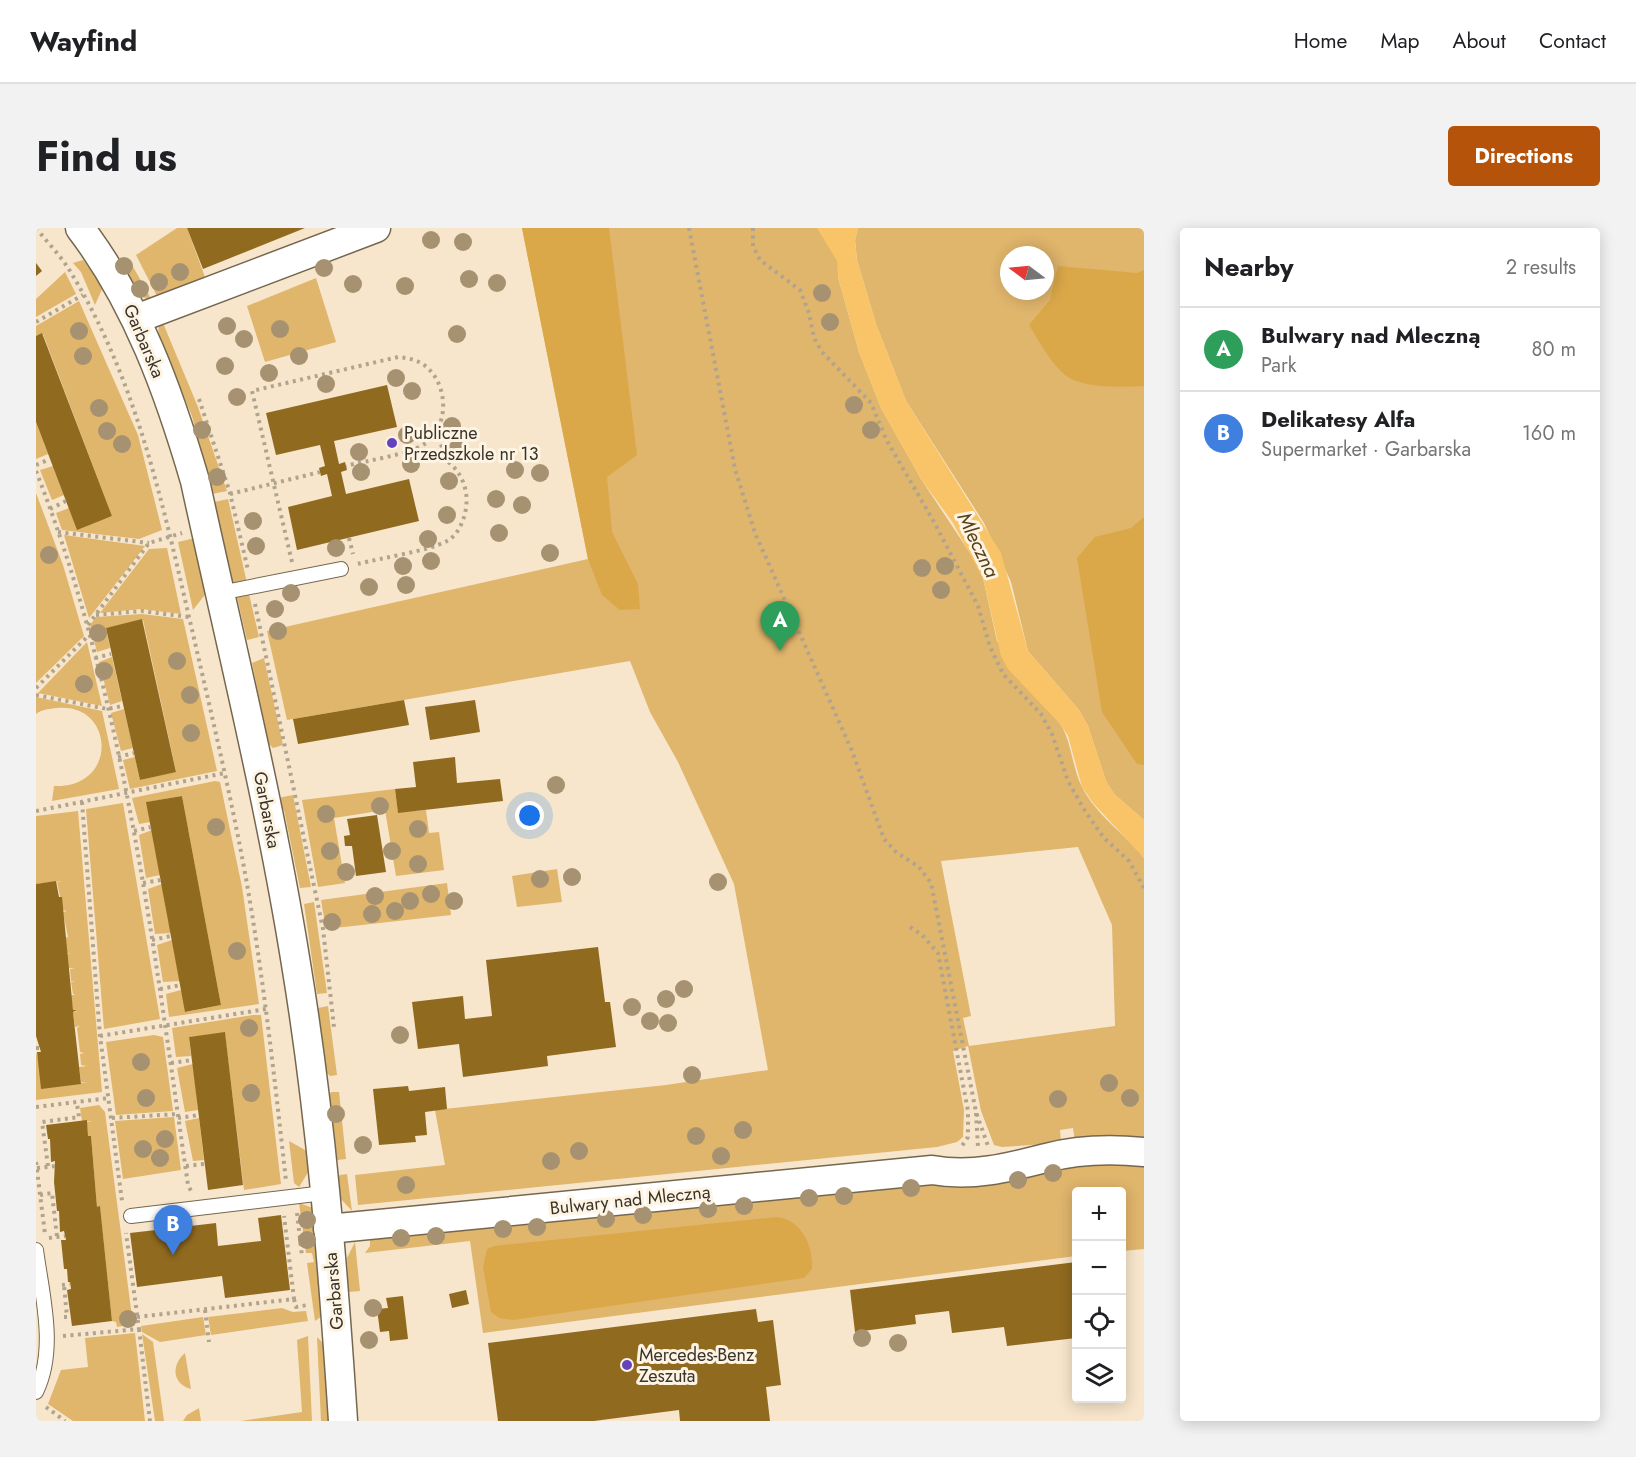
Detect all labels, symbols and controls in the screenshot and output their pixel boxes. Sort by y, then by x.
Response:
text: Wayfind [30,21,137,62]
text: Home [1294,26,1347,56]
text: Map [1380,26,1420,56]
text: About [1453,26,1506,56]
text: Contact [1539,26,1606,56]
text: Find us [36,126,177,187]
button: Directions [1448,126,1600,186]
north arrow [1000,246,1054,300]
text: Nearby [1204,248,1293,286]
text: 2 results [1506,253,1576,282]
street label: Garbarska [117,300,171,382]
text: Bulwary nad Mleczną [1261,319,1480,351]
text: A [1216,335,1231,364]
text: 80 m [1531,335,1576,364]
text: Park [1261,351,1297,380]
text: Delikatesy Alfa [1261,403,1415,435]
text: B [1217,419,1230,448]
text: 160 m [1522,419,1576,448]
place label: Publiczne Przedszkole nr 13 [404,420,539,467]
text: Supermarket · Garbarska [1261,435,1471,464]
marker: Publiczne Przedszkole nr 13 [385,436,399,450]
water label: Mleczna [950,507,1006,583]
pin: A [760,602,800,651]
street label: Garbarska [247,769,287,851]
your location [515,801,544,830]
street label: Bulwary nad Mleczną [548,1179,712,1221]
map controls [1072,1187,1126,1403]
button: + [1072,1187,1126,1241]
pin: B [154,1206,192,1255]
button: − [1072,1241,1126,1295]
street label: Garbarska [318,1251,350,1331]
button: locate [1072,1295,1126,1349]
place label: Mercedes-Benz Zeszuta [639,1342,755,1389]
button: layers [1072,1349,1126,1403]
marker: Mercedes-Benz Zeszuta [620,1358,634,1372]

